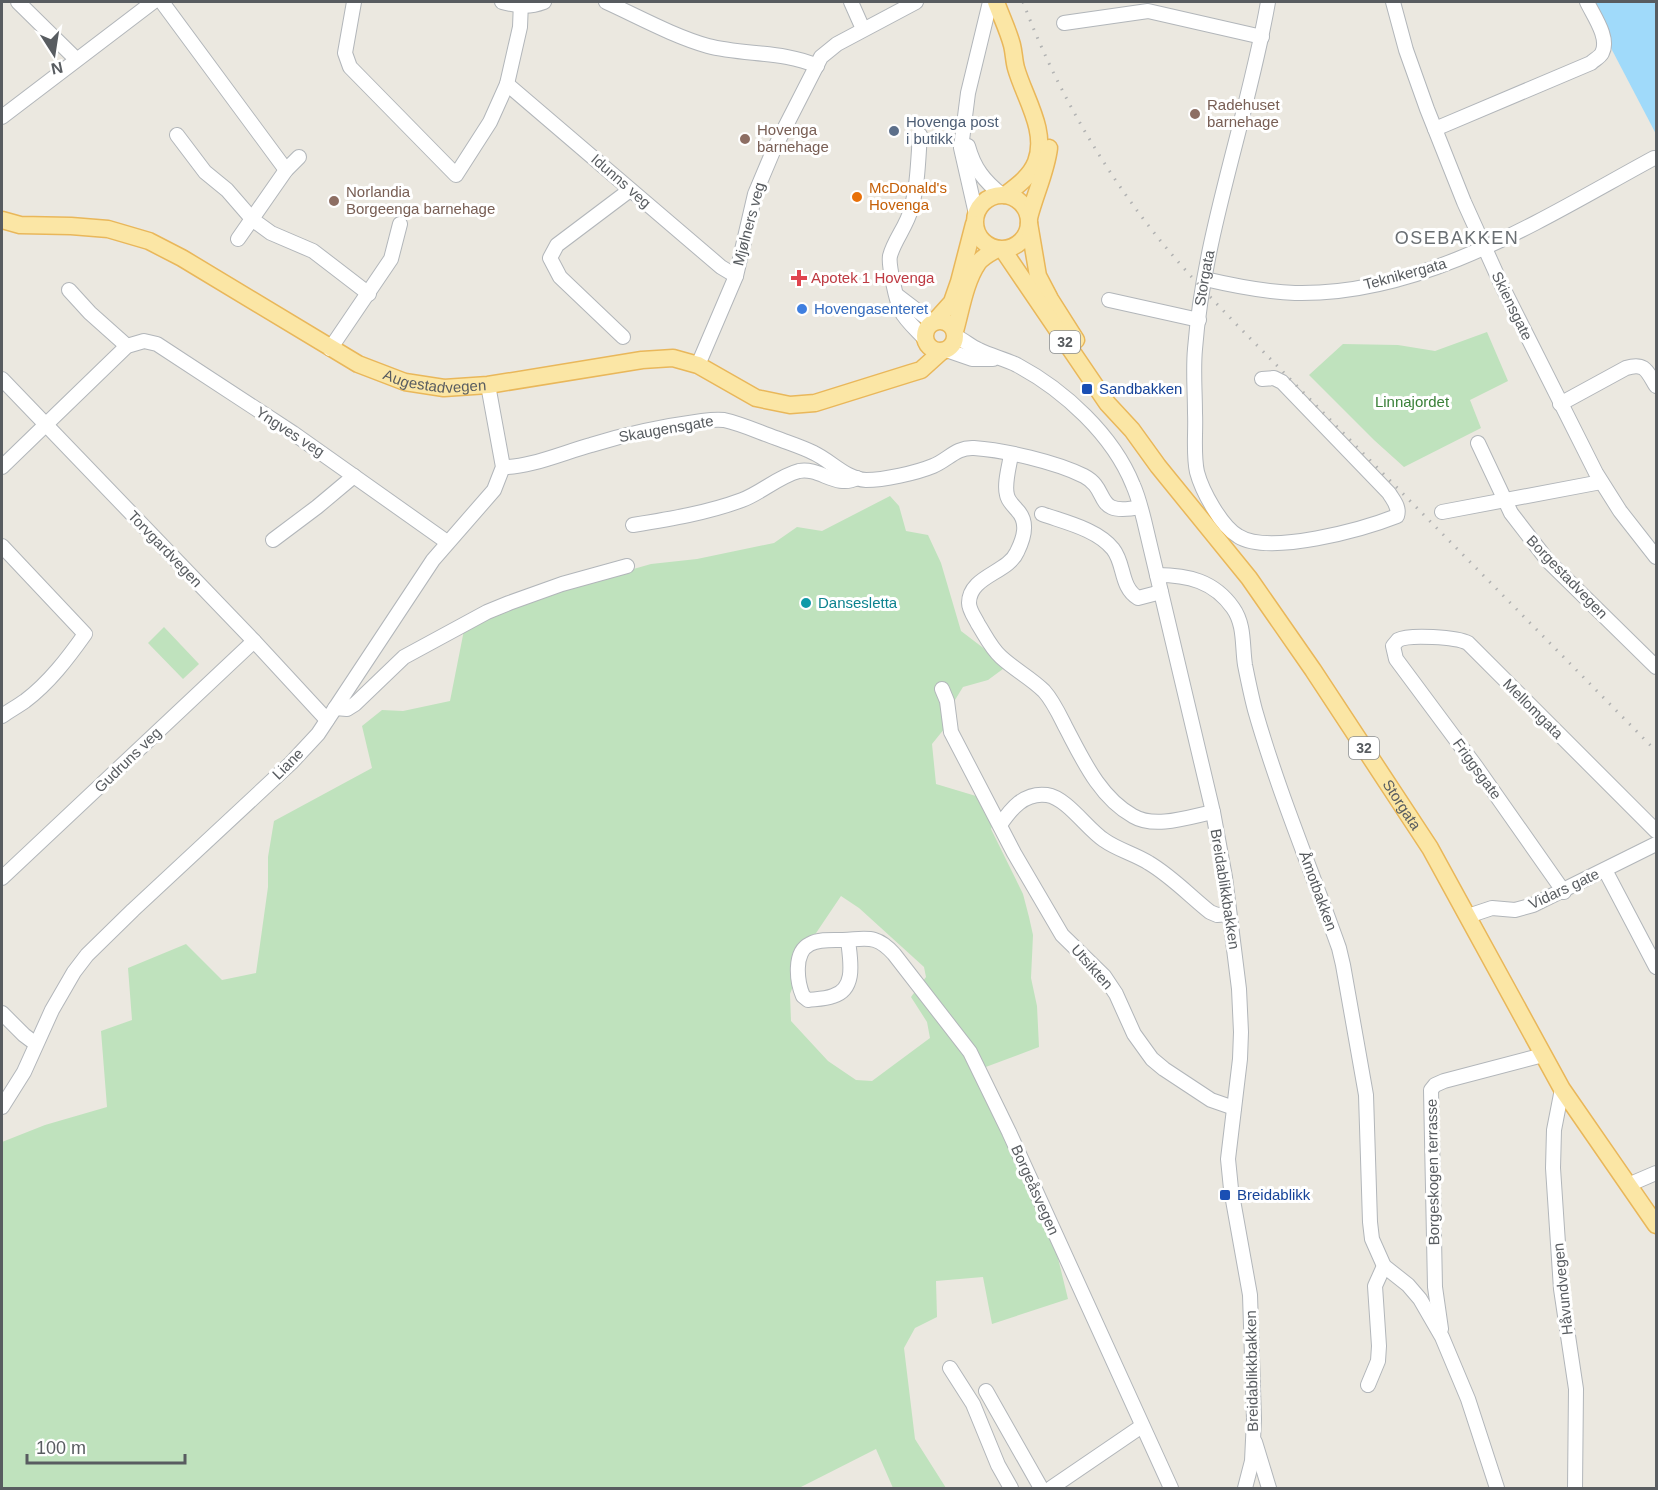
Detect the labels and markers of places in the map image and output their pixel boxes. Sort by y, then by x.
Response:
place label: Radehuset barnehage [1207,96,1280,130]
marker: Radehuset barnehage [1188,107,1202,121]
place label: Hovenga post i butikk [906,113,999,147]
place label: Hovenga barnehage [757,121,829,155]
marker: Hovenga post i butikk [887,124,901,138]
marker: Hovenga barnehage [738,132,752,146]
place label: McDonald's Hovenga [869,179,947,213]
place label: Norlandia Borgeenga barnehage [346,183,495,217]
marker: McDonald's Hovenga [850,190,864,204]
marker: Norlandia Borgeenga barnehage [327,194,341,208]
place label: Apotek 1 Hovenga [811,269,935,286]
marker: Apotek 1 Hovenga [792,271,806,285]
place label: Hovengasenteret [814,300,929,317]
marker: Hovengasenteret [795,302,809,316]
place label: Sandbakken [1099,380,1182,397]
marker: Sandbakken [1080,382,1094,396]
place label: Dansesletta [818,594,898,611]
marker: Dansesletta [799,596,813,610]
place label: Breidablikk [1237,1186,1311,1203]
marker: Breidablikk [1218,1188,1232,1202]

